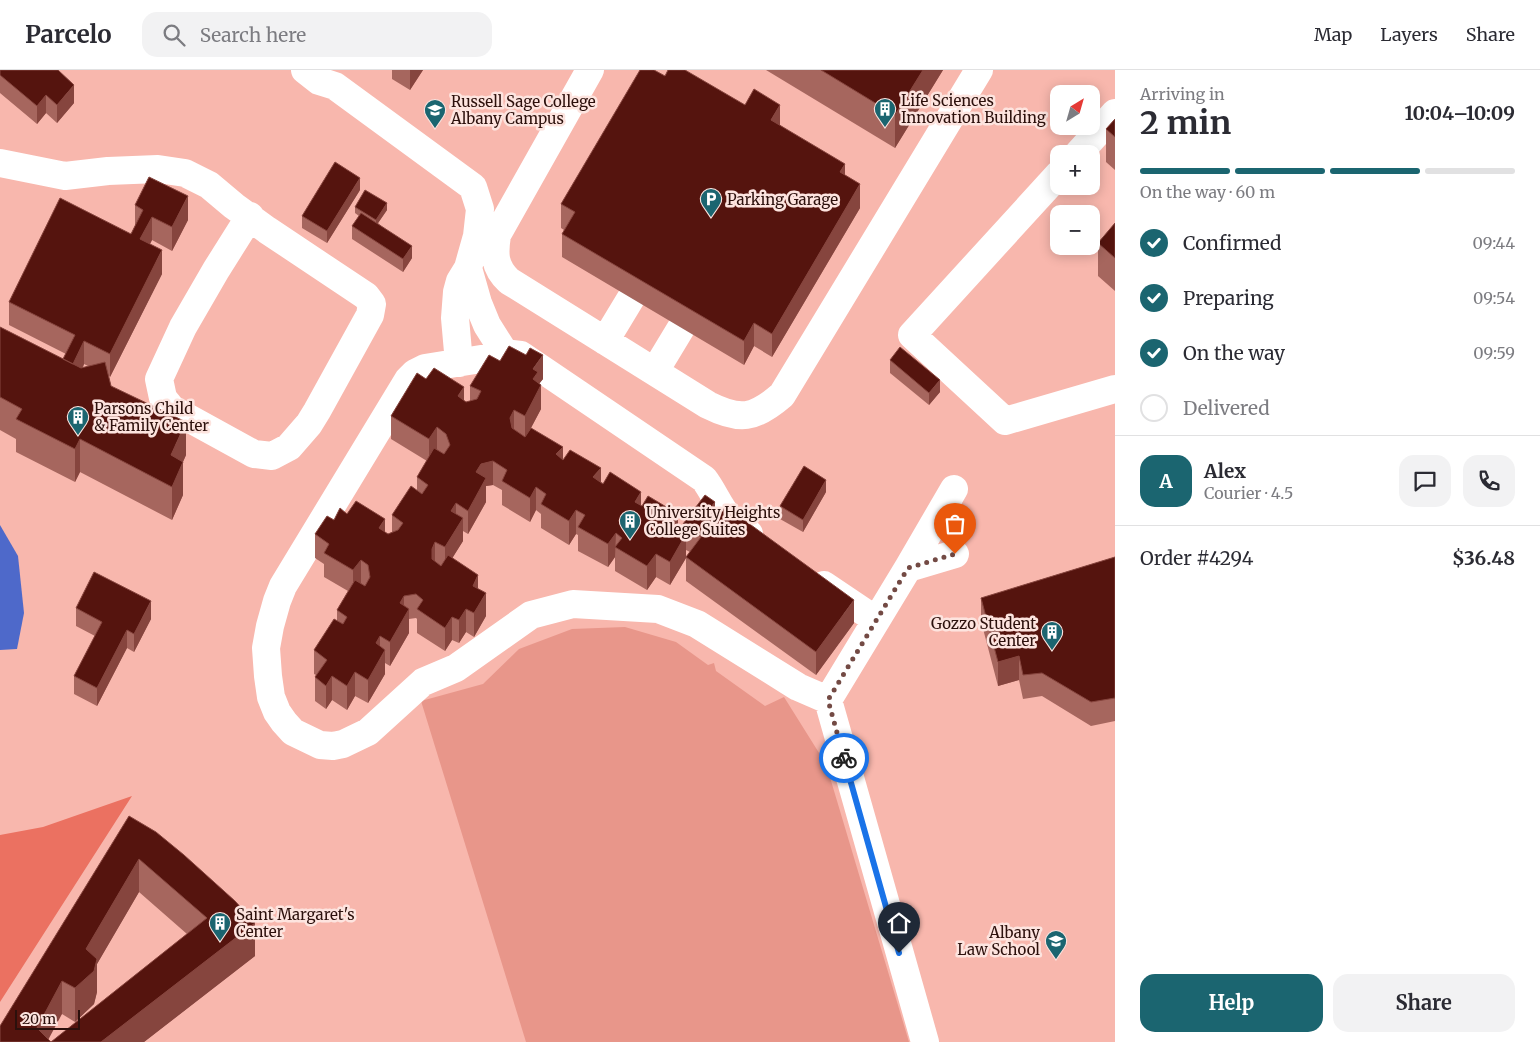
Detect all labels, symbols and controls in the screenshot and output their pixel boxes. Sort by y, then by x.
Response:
search box [142,12,492,57]
text: Parcelo [25,19,112,50]
icon: search [160,21,188,49]
text: Search here [200,23,306,47]
text: Map [1314,23,1352,46]
text: Layers [1380,23,1438,46]
text: Share [1466,23,1515,46]
text: Arriving in [1140,84,1225,104]
north arrow [1050,85,1100,135]
map controls [1050,85,1100,255]
place label: Life Sciences Innovation Building [901,91,1046,127]
place label: Russell Sage College Albany Campus [450,92,596,128]
building icon: Life Sciences Innovation Building [873,97,897,128]
school or university icon: Russell Sage College Albany Campus [423,98,447,129]
text: 10:04–10:09 [1405,101,1515,125]
text: 2 min [1140,103,1231,143]
button: + [1050,145,1100,195]
text: On the way · 60 m [1140,182,1275,202]
parking icon: Parking Garage [699,187,723,218]
place label: Parking Garage [727,190,838,209]
button: − [1050,205,1100,255]
icon: check [1140,229,1168,257]
text: Confirmed [1183,231,1281,255]
text: 09:44 [1473,233,1515,253]
icon: check [1140,284,1168,312]
text: Preparing [1183,286,1274,310]
text: 09:54 [1473,288,1515,308]
icon: check [1140,339,1168,367]
text: On the way [1183,341,1285,365]
text: 09:59 [1473,343,1515,363]
text: Delivered [1183,396,1270,420]
place label: Parsons Child & Family Center [94,399,209,435]
building icon: Parsons Child & Family Center [66,405,90,436]
button: chat [1399,455,1451,507]
button: phone [1463,455,1515,507]
text: Alex [1204,459,1246,483]
text: A [1159,469,1173,493]
text: Courier · 4.5 [1204,483,1293,503]
place label: University Heights College Suites [646,503,780,539]
pin [934,503,976,554]
building icon: University Heights College Suites [618,509,642,540]
icon: bag [941,510,969,538]
text: Order #4294 [1140,546,1253,570]
text: $36.48 [1452,546,1515,570]
place label: Gozzo Student Center [931,614,1036,650]
building icon: Gozzo Student Center [1040,620,1064,651]
courier [819,733,869,783]
icon: bike [830,744,858,772]
pin [878,902,920,953]
place label: Saint Margaret's Center [236,905,355,941]
icon: home [885,909,913,937]
building icon: Saint Margaret's Center [208,911,232,942]
place label: Albany Law School [957,923,1040,959]
school or university icon: Albany Law School [1044,929,1068,960]
button: Help [1140,974,1323,1032]
button: Share [1333,974,1515,1032]
scale bar [15,1007,80,1030]
text: 20 m [22,1010,56,1028]

